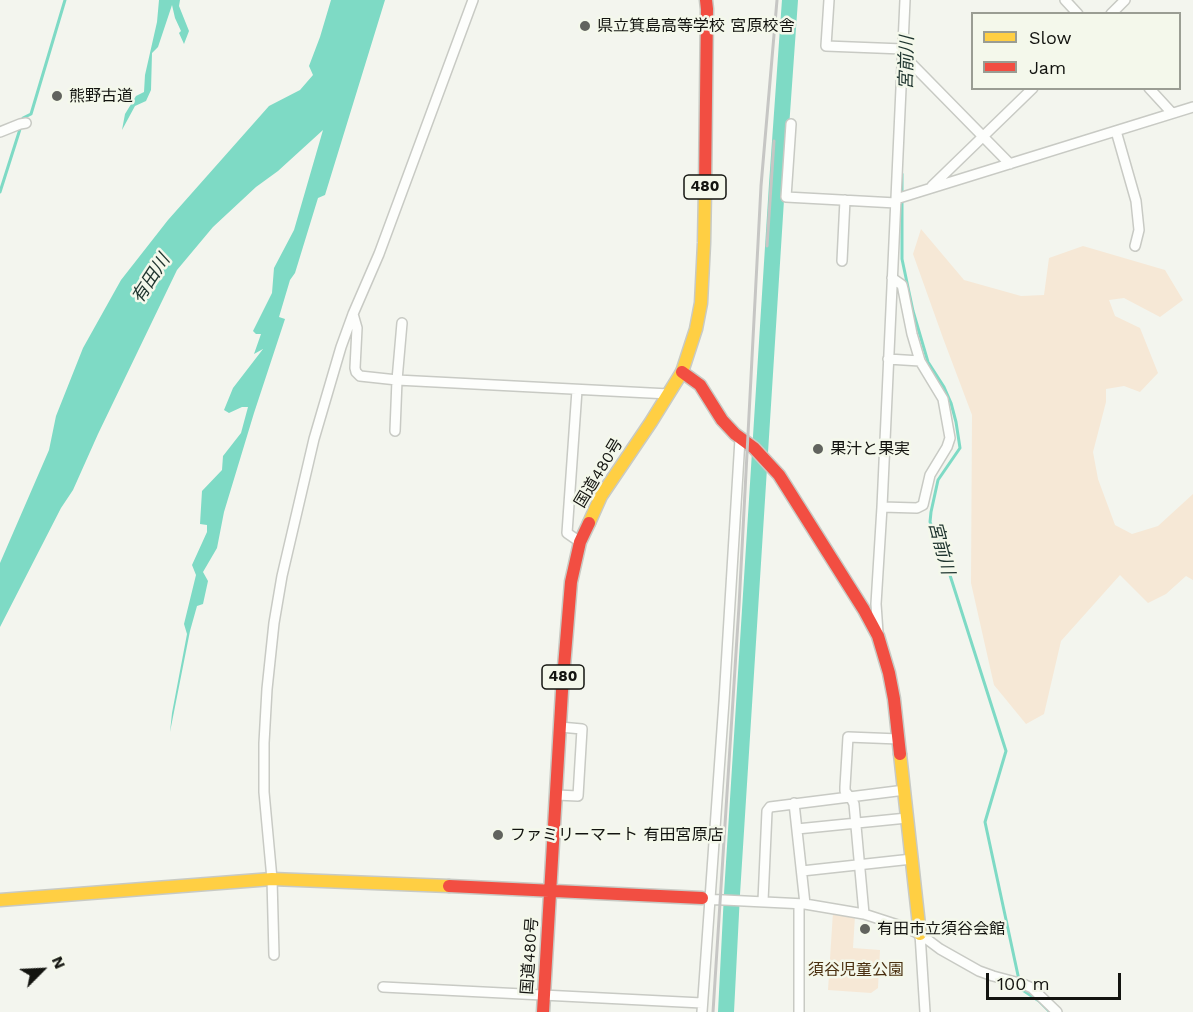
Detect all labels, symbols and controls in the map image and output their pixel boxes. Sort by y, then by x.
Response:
legend [971,12,1181,90]
place label: 県立箕島高等学校 宮原校舎 [597,16,794,36]
marker: 県立箕島高等学校 宮原校舎 [578,19,592,33]
text: Slow [1029,27,1072,48]
water label: 宮前川 [896,36,918,90]
text: Jam [1029,57,1066,78]
place label: 熊野古道 [69,86,133,106]
marker: 熊野古道 [50,89,64,103]
road number: 480 [684,175,726,199]
water label: 有田川 [127,250,175,308]
street label: 国道480号 [571,435,627,511]
place label: 果汁と果実 [830,439,910,459]
marker: 果汁と果実 [811,442,825,456]
water label: 宮前川 [924,519,958,577]
road number: 480 [542,665,584,689]
place label: ファミリーマート 有田宮原店 [510,825,723,845]
marker: ファミリーマート 有田宮原店 [491,828,505,842]
street label: 国道480号 [518,917,542,995]
place label: 有田市立須谷会館 [877,919,1005,939]
marker: 有田市立須谷会館 [858,922,872,936]
north arrow [12,940,72,1000]
text: N [48,953,70,972]
park label: 須谷児童公園 [808,960,904,980]
scale bar [989,961,1124,999]
text: 100 m [997,973,1050,994]

